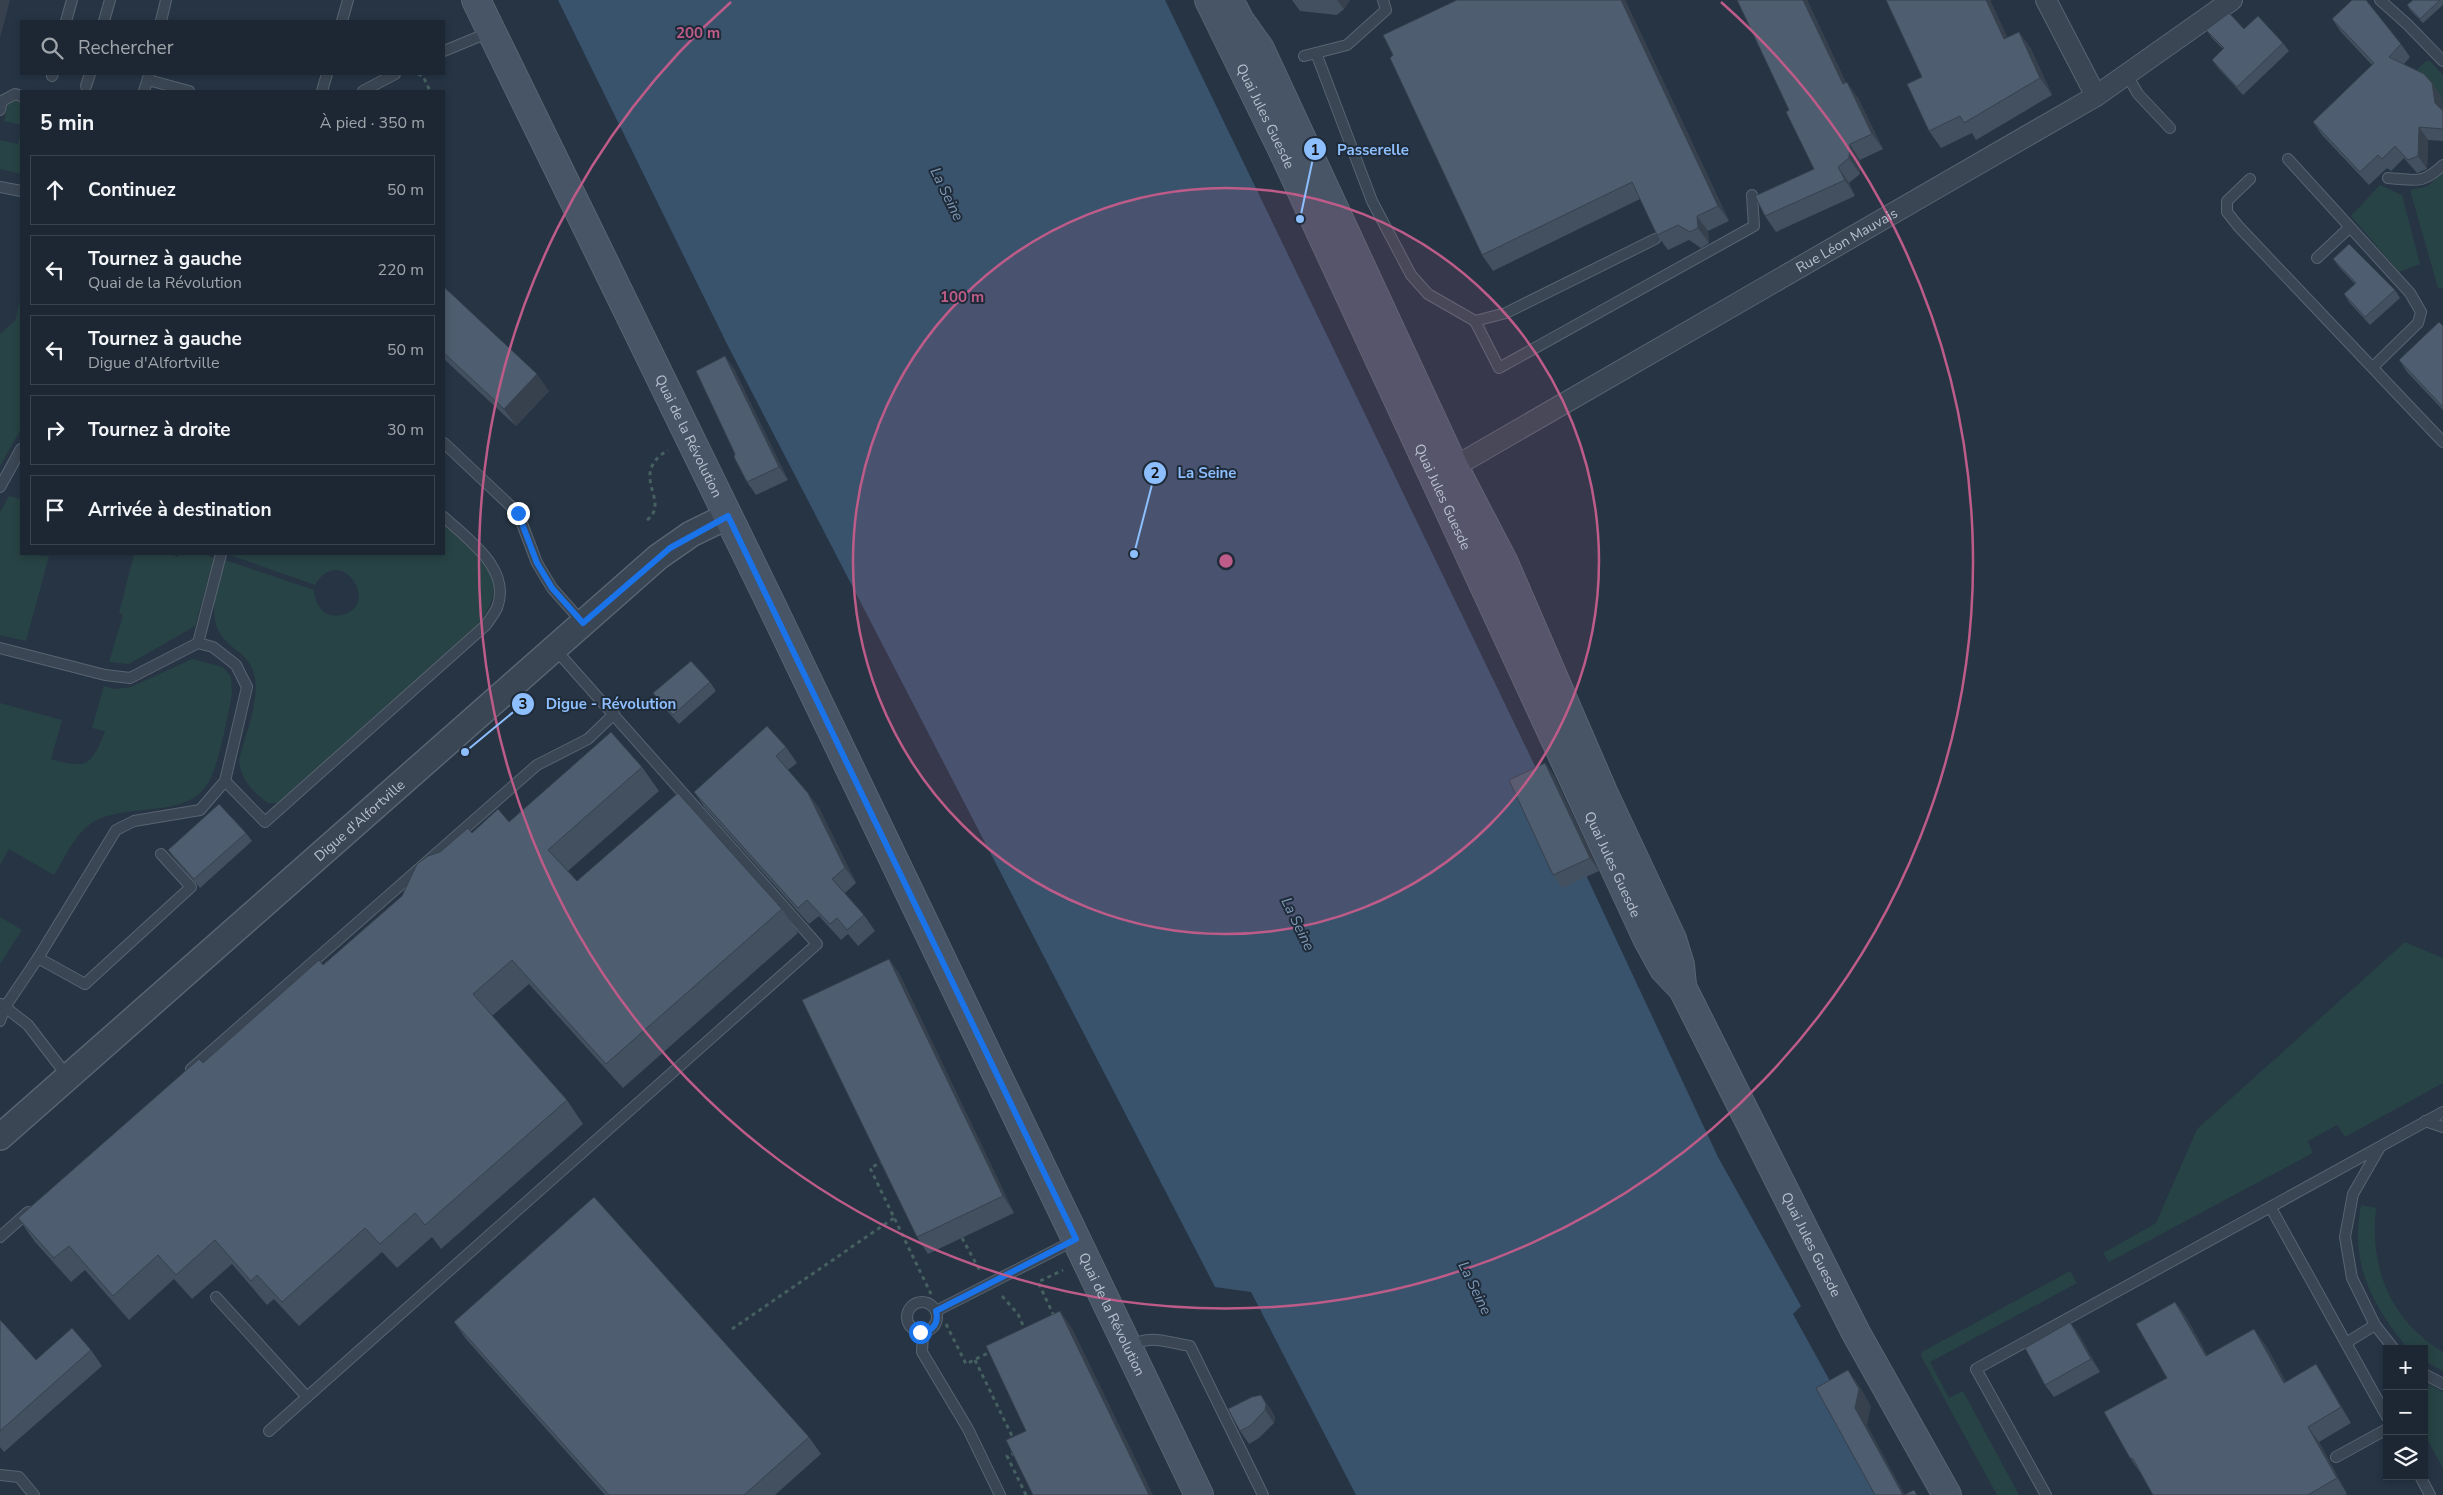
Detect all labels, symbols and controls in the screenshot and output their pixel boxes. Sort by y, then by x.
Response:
search box [20,20,445,75]
text: 200 m [676,23,720,43]
icon: search [38,34,66,62]
text: Rechercher [78,35,173,61]
street label: Quai Jules Guesde [1232,60,1299,172]
text: 5 min [40,109,94,137]
text: À pied · 350 m [320,112,425,134]
callout: Passerelle [1302,134,1419,164]
text: 1 [1310,140,1320,160]
text: Passerelle [1337,140,1409,160]
water label: La Seine [925,164,969,224]
icon: ahead [41,176,69,204]
text: Continuez [88,177,176,203]
text: 50 m [387,179,424,201]
street label: Rue Léon Mauvais [1792,203,1901,277]
text: Tournez à gauche [88,246,242,272]
icon: left [41,256,69,284]
text: 220 m [377,259,424,281]
text: Quai de la Révolution [88,272,242,294]
text: 100 m [940,287,984,307]
text: Tournez à gauche [88,326,242,352]
icon: left [41,336,69,364]
text: 50 m [387,339,424,361]
text: Digue d'Alfortville [88,352,219,374]
street label: Quai de la Révolution [651,371,727,501]
icon: right [41,416,69,444]
text: Tournez à droite [88,417,231,443]
text: 30 m [387,419,424,441]
street label: Quai Jules Guesde [1410,440,1476,553]
callout: La Seine [1143,458,1247,488]
text: 2 [1150,463,1160,483]
text: La Seine [1177,463,1237,483]
icon: arrive [41,496,69,524]
text: Arrivée à destination [88,497,272,523]
route end [507,502,530,525]
centre of rings [1217,552,1235,570]
callout: Digue - Révolution [510,689,686,719]
text: 3 [518,694,528,714]
text: Digue - Révolution [546,694,676,714]
street label: Digue d'Alfortville [310,775,409,865]
street label: Quai Jules Guesde [1580,808,1646,920]
water label: La Seine [1276,894,1320,954]
street label: Quai Jules Guesde [1777,1189,1846,1300]
street label: Quai de la Révolution [1074,1249,1150,1379]
water label: La Seine [1453,1258,1497,1318]
route start [909,1321,932,1344]
map controls [2383,1345,2428,1480]
button: + [2383,1345,2428,1390]
button: − [2383,1390,2428,1435]
button: layers [2383,1435,2428,1480]

